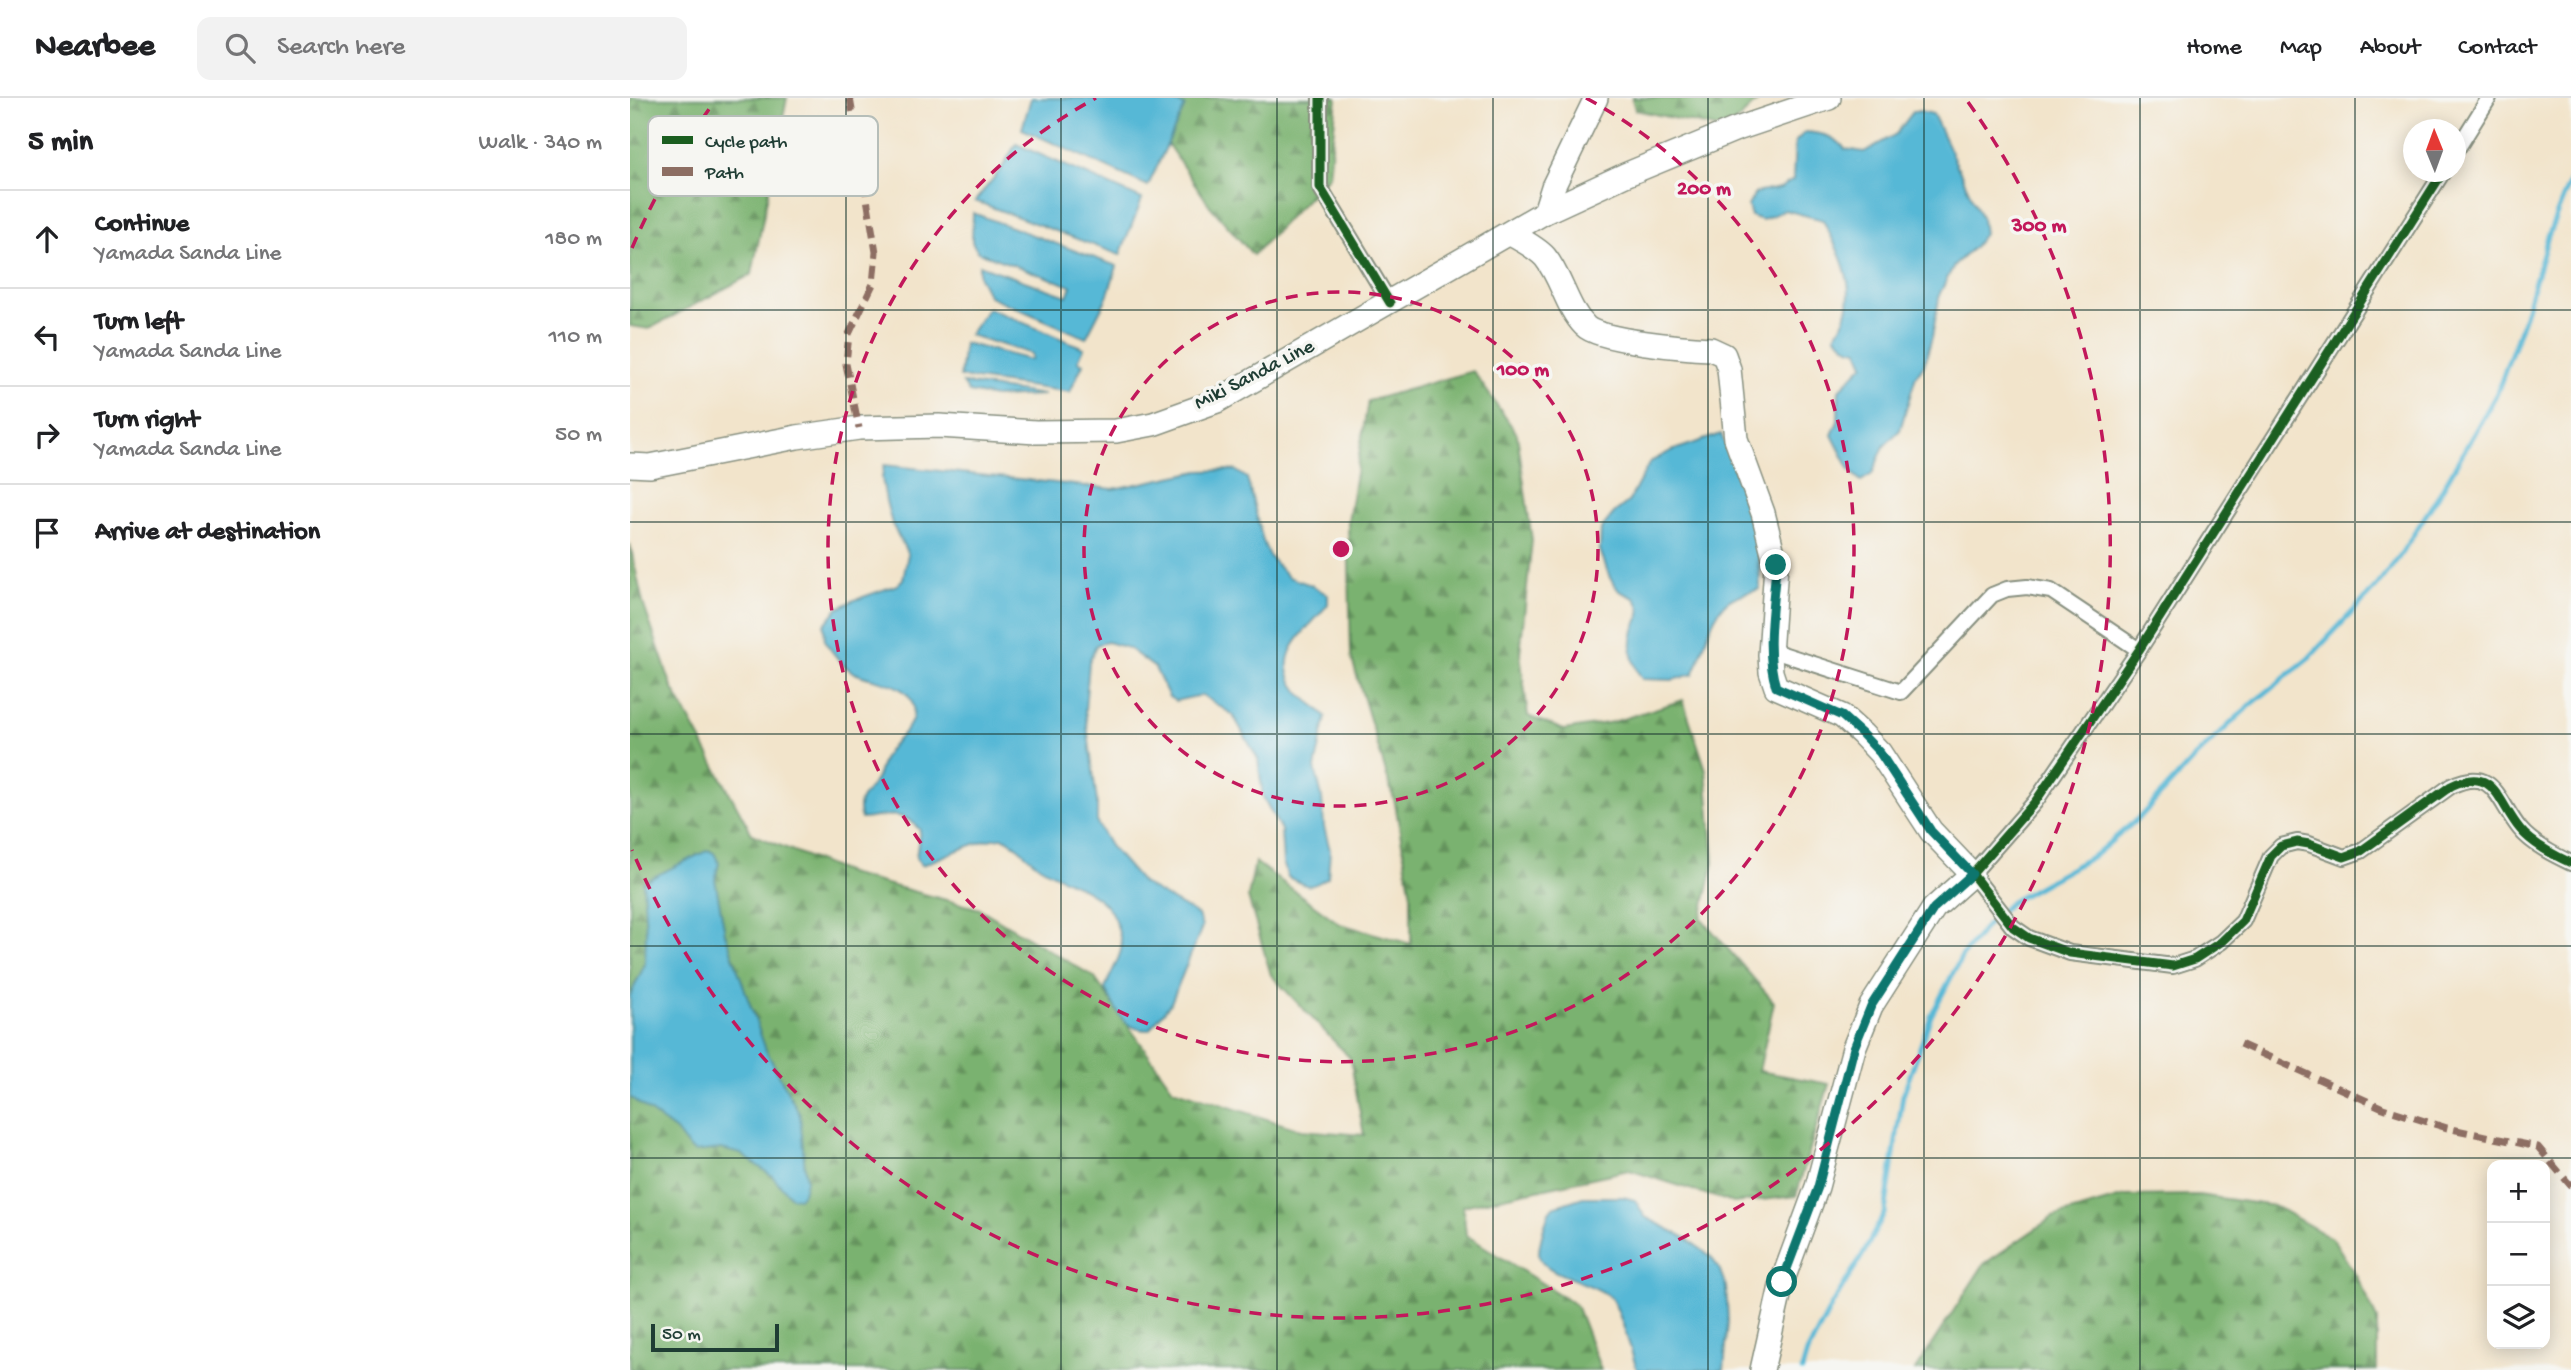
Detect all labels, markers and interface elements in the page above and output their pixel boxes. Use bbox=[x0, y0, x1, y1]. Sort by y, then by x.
search box bbox=[197, 17, 687, 80]
text: Nearbee bbox=[35, 29, 155, 67]
icon: search bbox=[221, 29, 259, 67]
text: Search here bbox=[277, 33, 405, 64]
text: Home bbox=[2186, 34, 2242, 63]
text: Map bbox=[2280, 34, 2322, 63]
text: About bbox=[2360, 34, 2420, 63]
text: Contact bbox=[2458, 34, 2536, 63]
legend bbox=[648, 116, 878, 196]
north arrow bbox=[2403, 119, 2466, 182]
text: 5 min bbox=[28, 126, 93, 161]
text: Walk · 340 m bbox=[479, 130, 602, 157]
text: Cycle path bbox=[705, 132, 787, 155]
text: Path bbox=[704, 163, 744, 186]
text: 200 m bbox=[1677, 178, 1731, 203]
text: Continue bbox=[95, 210, 189, 241]
text: 300 m bbox=[2011, 215, 2066, 240]
icon: ahead bbox=[28, 220, 66, 258]
text: 180 m bbox=[545, 226, 602, 253]
text: Yamada Sanda Line bbox=[95, 241, 282, 268]
text: Turn left bbox=[95, 308, 183, 339]
icon: left bbox=[28, 318, 66, 356]
text: 110 m bbox=[549, 324, 602, 351]
street label: Miki Sanda Line bbox=[1191, 335, 1320, 417]
text: Yamada Sanda Line bbox=[95, 339, 282, 366]
text: 100 m bbox=[1496, 359, 1549, 384]
text: Turn right bbox=[95, 406, 199, 437]
icon: right bbox=[28, 416, 66, 454]
text: 50 m bbox=[555, 422, 602, 449]
text: Yamada Sanda Line bbox=[95, 437, 282, 464]
icon: arrive bbox=[28, 514, 66, 552]
text: Arrive at destination bbox=[95, 518, 320, 549]
centre of rings bbox=[1329, 537, 1353, 561]
route end bbox=[1760, 549, 1791, 580]
map controls bbox=[2487, 1160, 2550, 1349]
button: + bbox=[2487, 1160, 2550, 1223]
button: − bbox=[2487, 1223, 2550, 1286]
route start bbox=[1766, 1266, 1797, 1297]
button: layers bbox=[2487, 1286, 2550, 1349]
scale bar bbox=[651, 1321, 779, 1353]
text: 50 m bbox=[662, 1324, 701, 1347]

